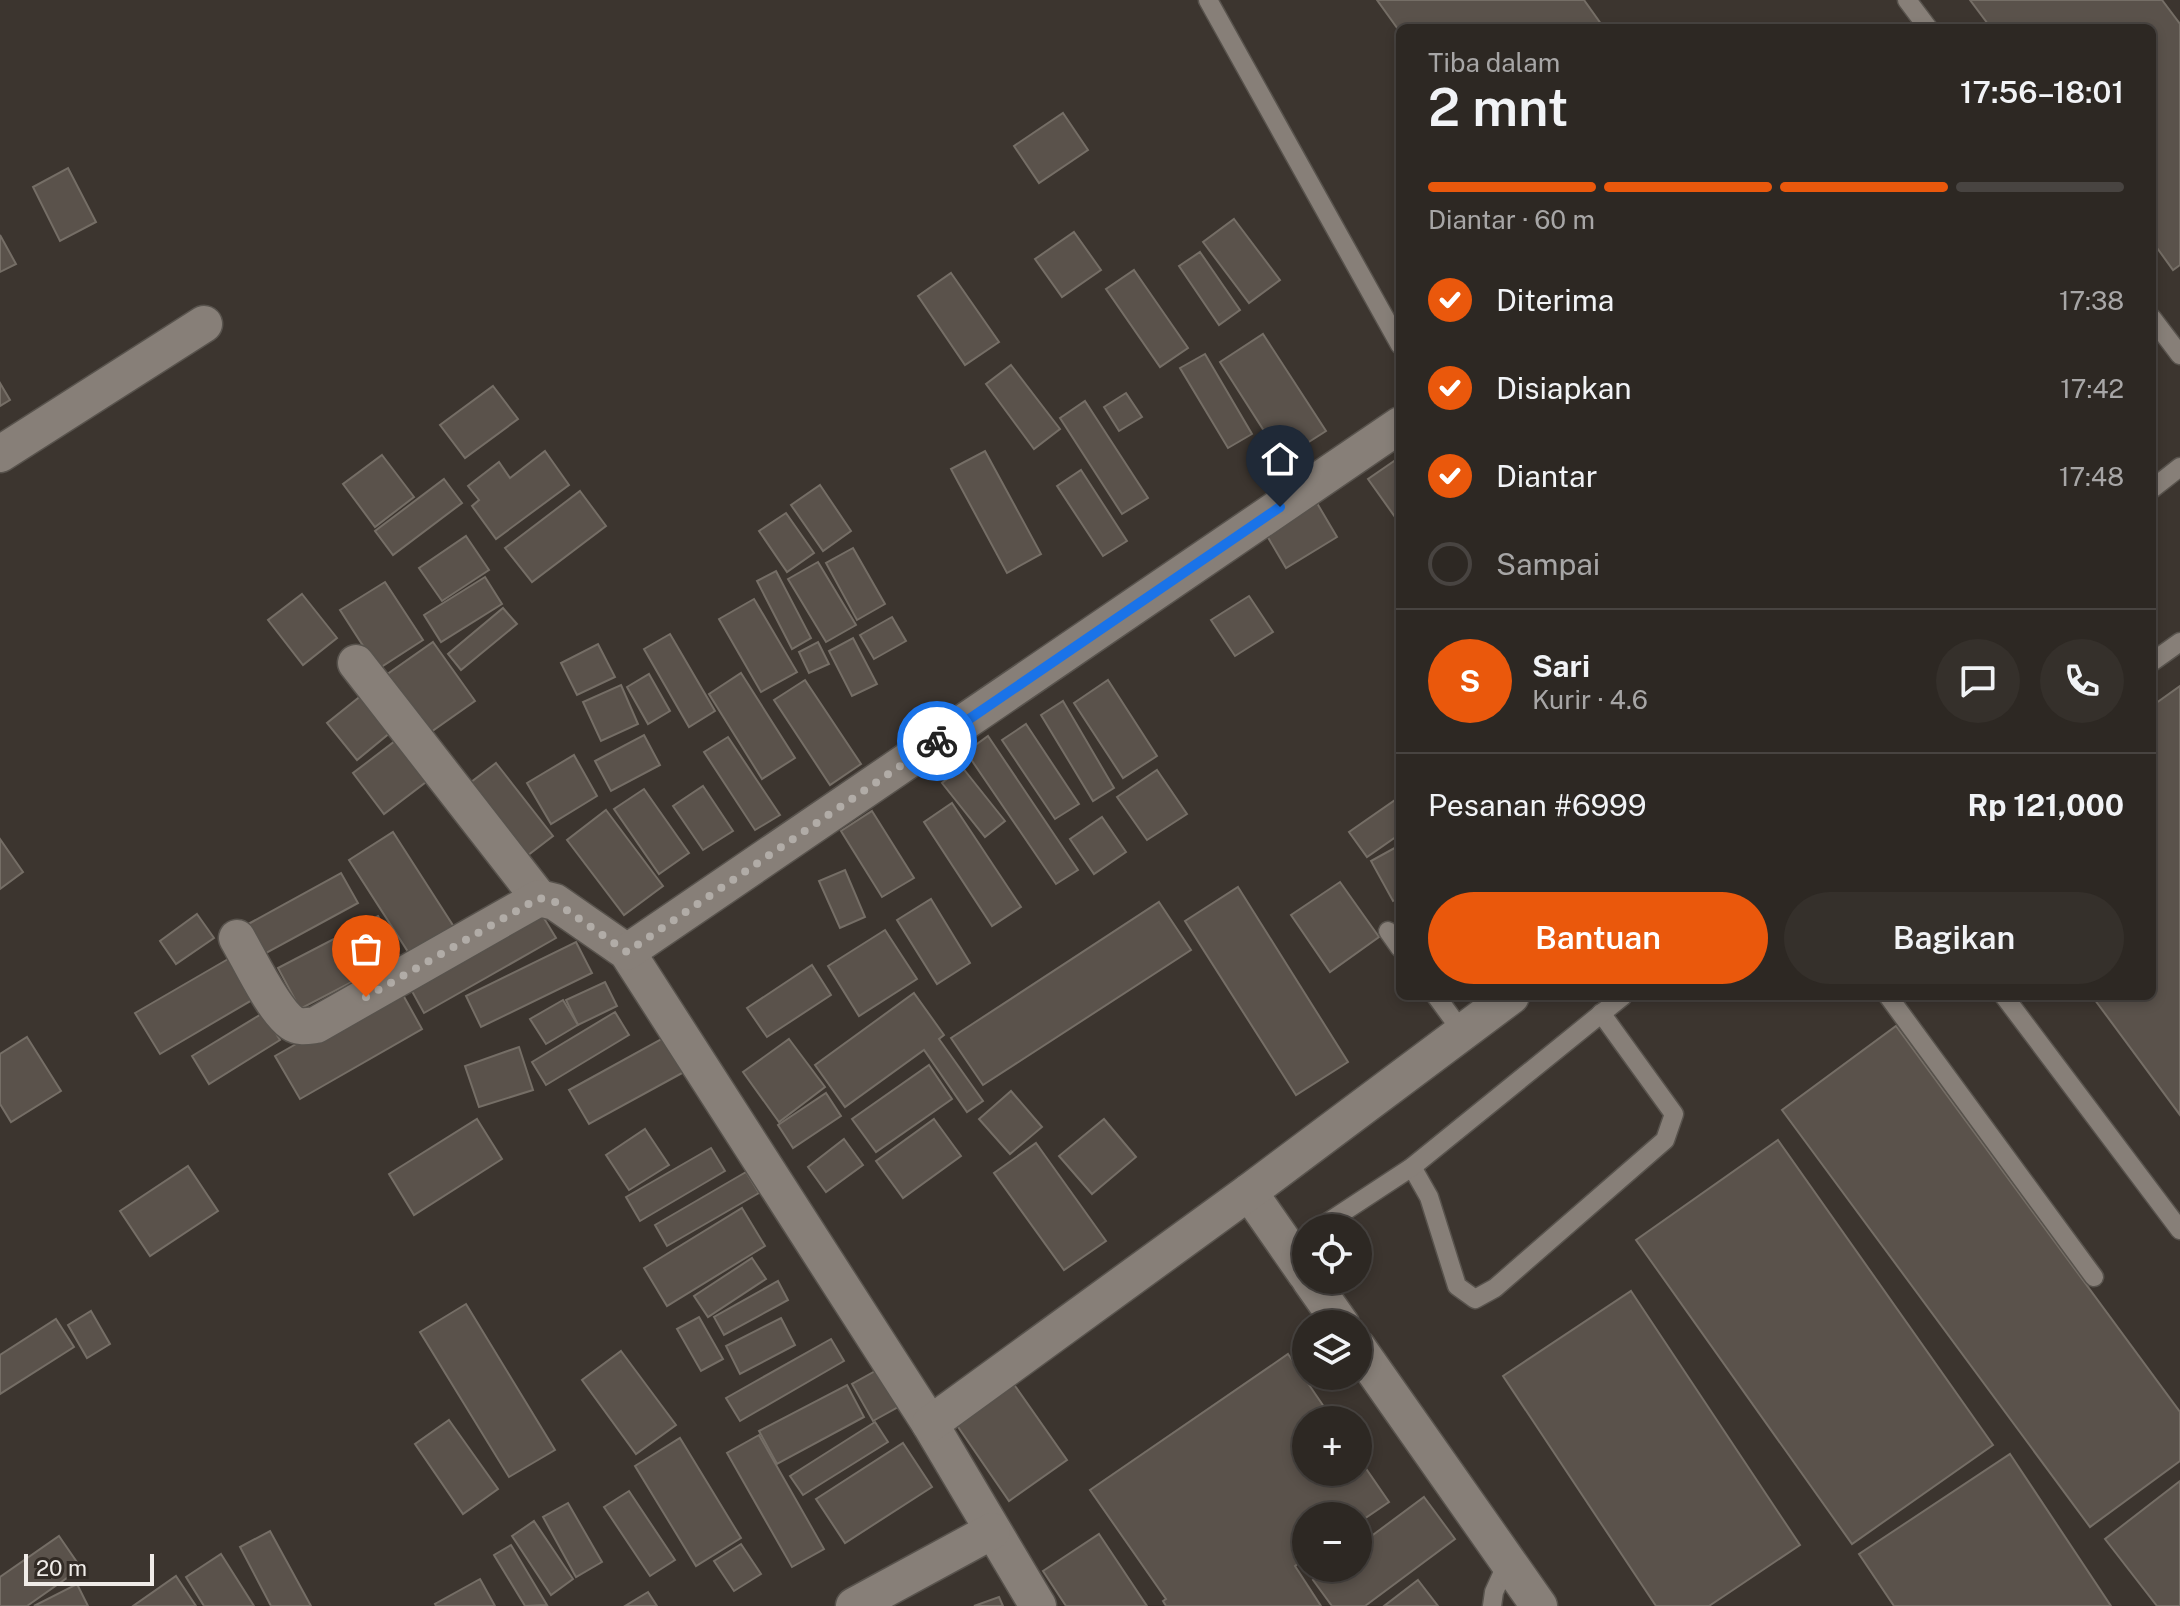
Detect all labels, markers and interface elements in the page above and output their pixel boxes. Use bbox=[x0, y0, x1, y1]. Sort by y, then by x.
text: Tiba dalam bbox=[1428, 47, 1560, 78]
text: 17:56–18:01 bbox=[1960, 74, 2124, 110]
text: 2 mnt bbox=[1428, 77, 1569, 138]
text: Diantar · 60 m bbox=[1428, 204, 1595, 235]
icon: check bbox=[1428, 278, 1472, 322]
text: Diterima bbox=[1496, 282, 1614, 318]
text: 17:38 bbox=[2059, 285, 2124, 316]
icon: check bbox=[1428, 366, 1472, 410]
text: Disiapkan bbox=[1496, 370, 1632, 406]
text: 17:42 bbox=[2060, 373, 2124, 404]
pin bbox=[1246, 425, 1314, 507]
icon: home bbox=[1258, 437, 1302, 481]
icon: check bbox=[1428, 454, 1472, 498]
text: Diantar bbox=[1496, 458, 1597, 494]
text: 17:48 bbox=[2059, 461, 2124, 492]
text: Sampai bbox=[1496, 546, 1600, 582]
button: chat bbox=[1936, 639, 2020, 723]
button: phone bbox=[2040, 639, 2124, 723]
text: Sari bbox=[1532, 648, 1590, 684]
text: S bbox=[1460, 663, 1480, 699]
text: Kurir · 4.6 bbox=[1532, 684, 1648, 715]
courier bbox=[897, 701, 977, 781]
icon: bike bbox=[915, 719, 959, 763]
text: Pesanan #6999 bbox=[1428, 787, 1646, 823]
text: Rp 121,000 bbox=[1967, 787, 2124, 823]
button: Bantuan bbox=[1428, 892, 1768, 984]
button: Bagikan bbox=[1784, 892, 2124, 984]
pin bbox=[332, 915, 400, 997]
icon: bag bbox=[344, 927, 388, 971]
map controls bbox=[1292, 1214, 1372, 1582]
button: locate bbox=[1292, 1214, 1372, 1294]
button: layers bbox=[1292, 1310, 1372, 1390]
button: + bbox=[1292, 1406, 1372, 1486]
button: − bbox=[1292, 1502, 1372, 1582]
scale bar bbox=[24, 1550, 154, 1586]
text: 20 m bbox=[36, 1555, 87, 1581]

